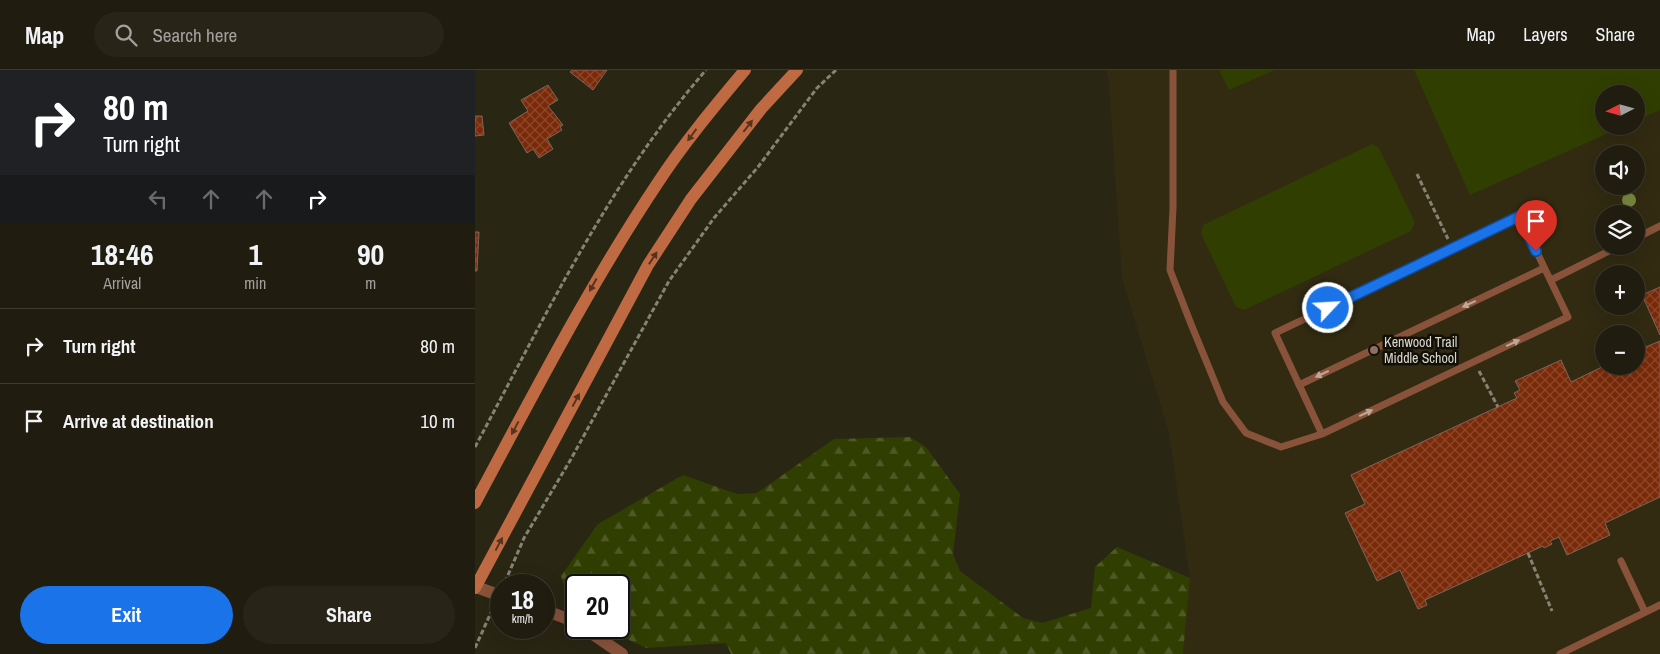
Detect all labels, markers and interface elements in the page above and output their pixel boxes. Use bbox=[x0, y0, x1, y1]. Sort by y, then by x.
search box bbox=[94, 12, 444, 57]
text: Map bbox=[25, 19, 64, 51]
icon: search bbox=[112, 21, 140, 49]
text: Search here bbox=[152, 22, 237, 48]
text: Map bbox=[1467, 22, 1495, 47]
text: Layers bbox=[1523, 22, 1568, 47]
text: Share bbox=[1596, 22, 1635, 47]
text: 80 m bbox=[103, 84, 168, 131]
north arrow bbox=[1595, 85, 1645, 135]
map controls bbox=[1595, 85, 1645, 375]
icon: right bbox=[20, 90, 85, 155]
one-way arrow bbox=[742, 120, 753, 133]
one-way arrow bbox=[687, 128, 697, 142]
text: Turn right bbox=[103, 129, 180, 159]
button: sound bbox=[1595, 145, 1645, 195]
icon: left bbox=[144, 185, 172, 213]
icon: ahead bbox=[197, 185, 225, 213]
icon: ahead bbox=[250, 185, 278, 213]
icon: right bbox=[303, 185, 331, 213]
pin bbox=[1515, 200, 1557, 251]
button: layers bbox=[1595, 205, 1645, 255]
icon: arrive bbox=[1522, 207, 1550, 235]
text: 18:46 bbox=[91, 234, 154, 274]
text: 1 bbox=[248, 234, 262, 274]
text: 90 bbox=[357, 234, 384, 274]
one-way arrow bbox=[648, 251, 658, 264]
button: + bbox=[1595, 265, 1645, 315]
text: Arrival bbox=[103, 272, 141, 294]
text: min bbox=[244, 272, 266, 294]
text: m bbox=[365, 272, 376, 294]
one-way arrow bbox=[589, 278, 597, 293]
position arrow bbox=[1301, 281, 1353, 333]
one-way arrow bbox=[1462, 300, 1476, 308]
button: − bbox=[1595, 325, 1645, 375]
icon: right bbox=[20, 332, 48, 360]
text: Turn right bbox=[63, 333, 135, 359]
text: 80 m bbox=[420, 333, 455, 359]
place label: Kenwood Trail Middle School bbox=[1384, 333, 1457, 367]
one-way arrow bbox=[1506, 339, 1520, 347]
marker: Kenwood Trail Middle School bbox=[1368, 344, 1380, 356]
one-way arrow bbox=[1315, 370, 1329, 378]
one-way arrow bbox=[572, 393, 580, 408]
icon: arrive bbox=[20, 407, 48, 435]
text: Arrive at destination bbox=[63, 408, 214, 434]
text: 10 m bbox=[420, 408, 455, 434]
one-way arrow bbox=[1359, 409, 1374, 417]
one-way arrow bbox=[511, 420, 519, 435]
one-way arrow bbox=[495, 536, 503, 551]
speed limit sign: 20 bbox=[565, 574, 630, 639]
text: 18 bbox=[511, 583, 534, 617]
button: Exit bbox=[20, 586, 233, 644]
button: Share bbox=[243, 586, 455, 644]
text: km/h bbox=[512, 611, 533, 627]

